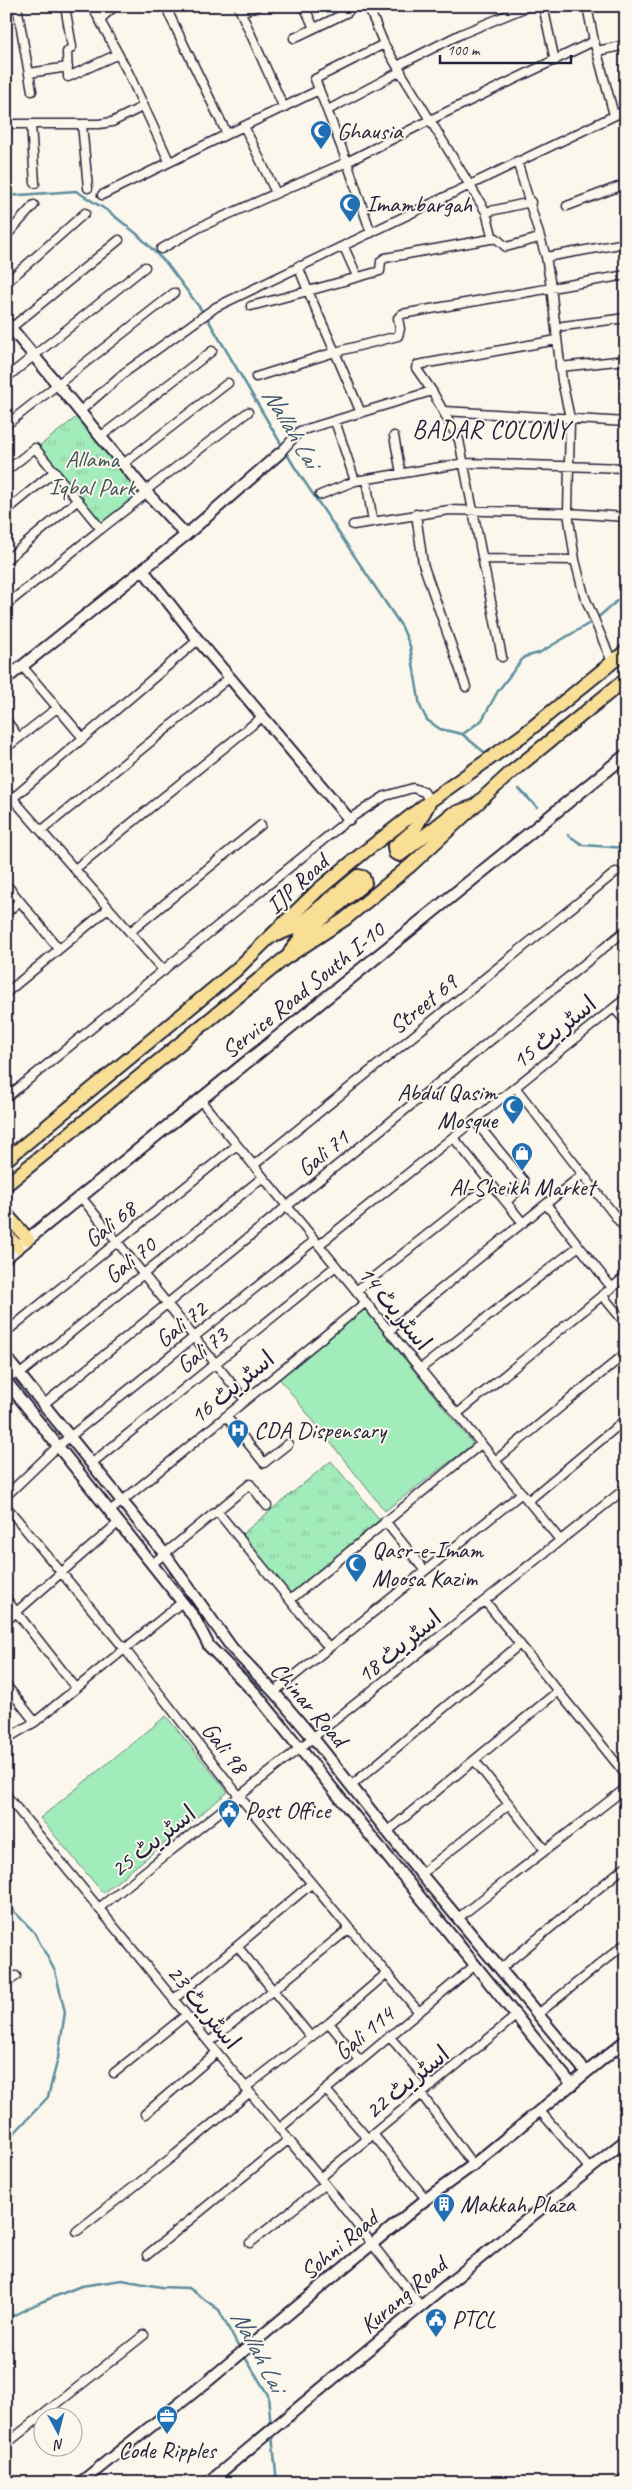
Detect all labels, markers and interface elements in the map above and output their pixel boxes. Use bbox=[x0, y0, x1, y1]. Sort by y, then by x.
scale bar bbox=[440, 32, 571, 64]
text: 100 m bbox=[447, 41, 481, 60]
place label: Ghausia bbox=[337, 116, 404, 146]
mosque icon: Ghausia bbox=[309, 119, 333, 150]
place label: Imambargah bbox=[366, 189, 473, 219]
mosque icon: Imambargah bbox=[338, 192, 362, 223]
water label: Nallah Lai bbox=[255, 382, 331, 479]
district label: BADAR COLONY bbox=[412, 414, 573, 446]
park label: Allama Iqbal Park bbox=[49, 444, 137, 502]
street label: IJP Road bbox=[260, 845, 337, 920]
street label: Service Road South I-10 bbox=[215, 914, 392, 1065]
street label: Street 69 bbox=[383, 966, 465, 1041]
street label: اسٹریٹ 15 bbox=[505, 989, 603, 1075]
place label: Abdul Qasim Mosque bbox=[397, 1077, 499, 1135]
mosque icon: Abdul Qasim Mosque bbox=[501, 1094, 525, 1125]
street label: Gali 71 bbox=[291, 1122, 356, 1183]
shop icon: Al-Sheikh Market bbox=[510, 1141, 534, 1172]
place label: Al-Sheikh Market bbox=[449, 1172, 598, 1202]
street label: Gali 68 bbox=[78, 1193, 144, 1254]
street label: Gali 70 bbox=[98, 1229, 164, 1290]
street label: اسٹریٹ 14 bbox=[352, 1259, 438, 1357]
street label: Gali 72 bbox=[149, 1293, 215, 1354]
street label: Gali 73 bbox=[170, 1319, 236, 1380]
street label: اسٹریٹ 16 bbox=[183, 1344, 281, 1430]
place label: CDA Dispensary bbox=[254, 1415, 388, 1445]
hospital icon: CDA Dispensary bbox=[226, 1418, 250, 1449]
place label: Qasr-e-Imam Moosa Kazim bbox=[372, 1535, 484, 1593]
mosque icon: Qasr-e-Imam Moosa Kazim bbox=[344, 1552, 368, 1583]
street label: اسٹریٹ 18 bbox=[350, 1603, 448, 1689]
street label: Chinar Road bbox=[264, 1655, 356, 1755]
street label: Gali 98 bbox=[195, 1716, 256, 1782]
place label: Post Office bbox=[245, 1795, 332, 1825]
street label: اسٹریٹ 25 bbox=[104, 1798, 202, 1884]
public building icon: Post Office bbox=[217, 1798, 241, 1829]
street label: اسٹریٹ 23 bbox=[161, 1958, 247, 2056]
street label: Gali 114 bbox=[328, 1998, 402, 2067]
street label: اسٹریٹ 22 bbox=[358, 2039, 456, 2125]
place label: Makkah Plaza bbox=[460, 2189, 576, 2219]
building icon: Makkah Plaza bbox=[432, 2192, 456, 2223]
street label: Sohni Road bbox=[294, 2202, 387, 2286]
street label: Kurang Road bbox=[354, 2248, 455, 2340]
water label: Nallah Lai bbox=[223, 2304, 296, 2402]
place label: PTCL bbox=[452, 2304, 496, 2334]
public building icon: PTCL bbox=[424, 2307, 448, 2338]
office icon: Code Ripples bbox=[155, 2404, 179, 2435]
north arrow bbox=[32, 2406, 82, 2456]
text: N bbox=[52, 2435, 65, 2454]
place label: Code Ripples bbox=[118, 2435, 218, 2465]

